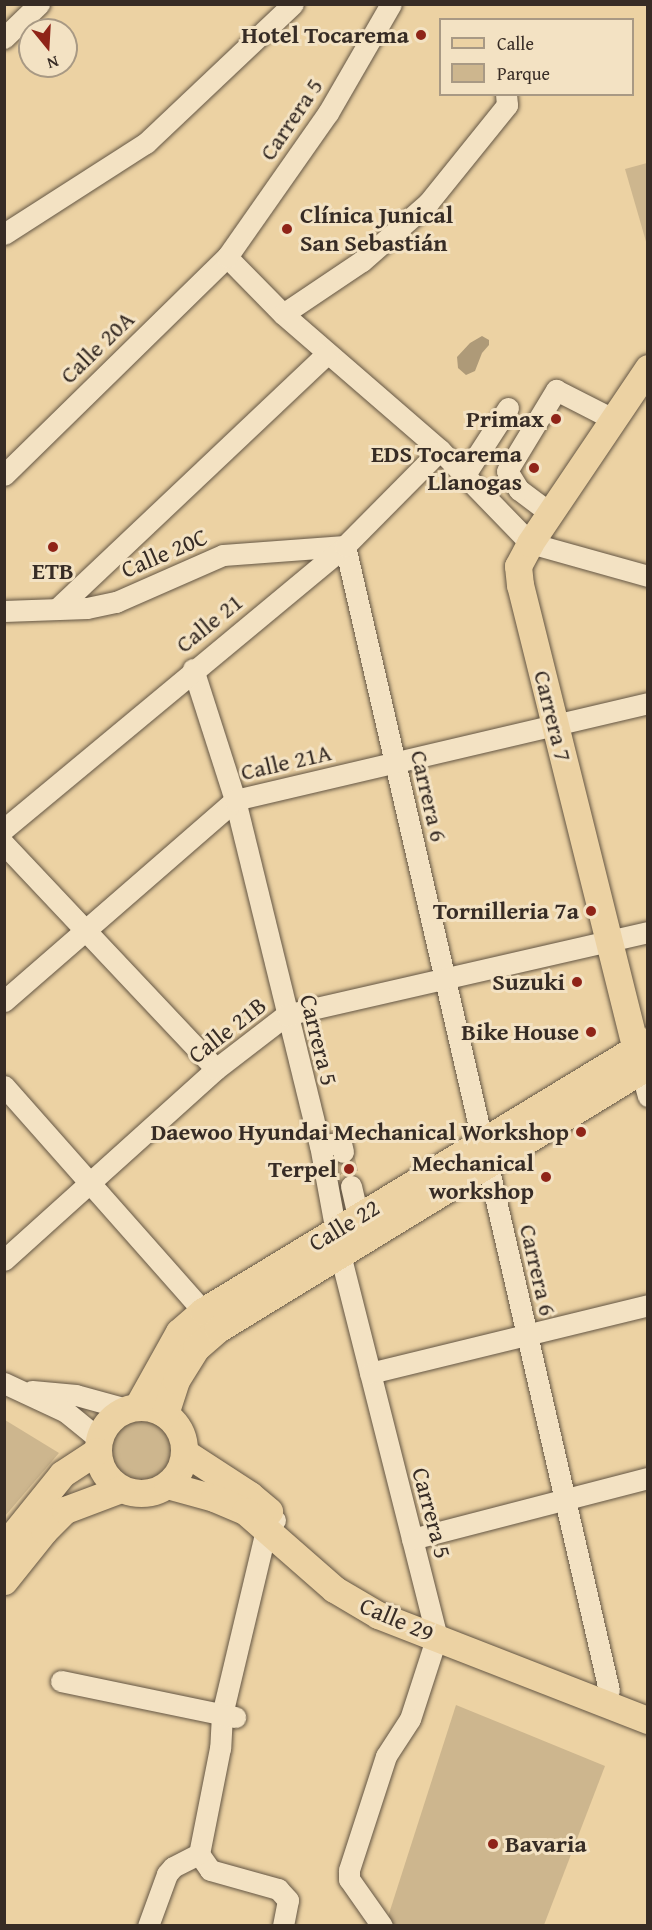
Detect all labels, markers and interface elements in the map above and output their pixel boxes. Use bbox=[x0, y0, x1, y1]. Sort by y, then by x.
north arrow bbox=[18, 18, 78, 78]
legend bbox=[439, 18, 634, 96]
place label: Hotel Tocarema bbox=[241, 21, 409, 49]
marker: Hotel Tocarema bbox=[414, 28, 428, 42]
text: Calle bbox=[497, 30, 534, 57]
text: N bbox=[44, 50, 62, 76]
text: Parque bbox=[497, 60, 550, 87]
street label: Carrera 5 bbox=[253, 72, 329, 166]
place label: Clínica Junical San Sebastián bbox=[300, 201, 453, 257]
marker: Clínica Junical San Sebastián bbox=[278, 220, 296, 238]
street label: Calle 20A bbox=[54, 305, 140, 389]
place label: Primax bbox=[466, 405, 544, 433]
marker: Primax bbox=[549, 412, 563, 426]
place label: EDS Tocarema Llanogas bbox=[371, 440, 522, 496]
marker: EDS Tocarema Llanogas bbox=[527, 461, 541, 475]
street label: Calle 20C bbox=[117, 522, 211, 584]
marker: ETB bbox=[46, 540, 60, 554]
place label: ETB bbox=[32, 557, 74, 585]
street label: Calle 21 bbox=[170, 587, 248, 659]
street label: Carrera 7 bbox=[528, 667, 578, 765]
street label: Calle 21A bbox=[238, 738, 334, 786]
street label: Carrera 6 bbox=[405, 747, 453, 845]
place label: Tornilleria 7a bbox=[433, 897, 579, 925]
marker: Tornilleria 7a bbox=[584, 904, 598, 918]
place label: Suzuki bbox=[492, 968, 565, 996]
marker: Suzuki bbox=[570, 975, 584, 989]
street label: Calle 21B bbox=[182, 991, 272, 1069]
street label: Carrera 5 bbox=[294, 991, 344, 1089]
place label: Bike House bbox=[461, 1018, 579, 1046]
marker: Bike House bbox=[584, 1025, 598, 1039]
place label: Daewoo Hyundai Mechanical Workshop bbox=[151, 1118, 569, 1146]
marker: Daewoo Hyundai Mechanical Workshop bbox=[574, 1125, 588, 1139]
place label: Mechanical workshop bbox=[412, 1149, 534, 1205]
place label: Terpel bbox=[268, 1155, 337, 1183]
marker: Terpel bbox=[342, 1162, 356, 1176]
marker: Mechanical workshop bbox=[539, 1170, 553, 1184]
street label: Calle 22 bbox=[303, 1193, 385, 1257]
street label: Carrera 6 bbox=[514, 1221, 562, 1319]
street label: Carrera 5 bbox=[406, 1464, 458, 1562]
street label: Calle 29 bbox=[356, 1591, 438, 1647]
place label: Bavaria bbox=[505, 1830, 587, 1858]
marker: Bavaria bbox=[486, 1837, 500, 1851]

